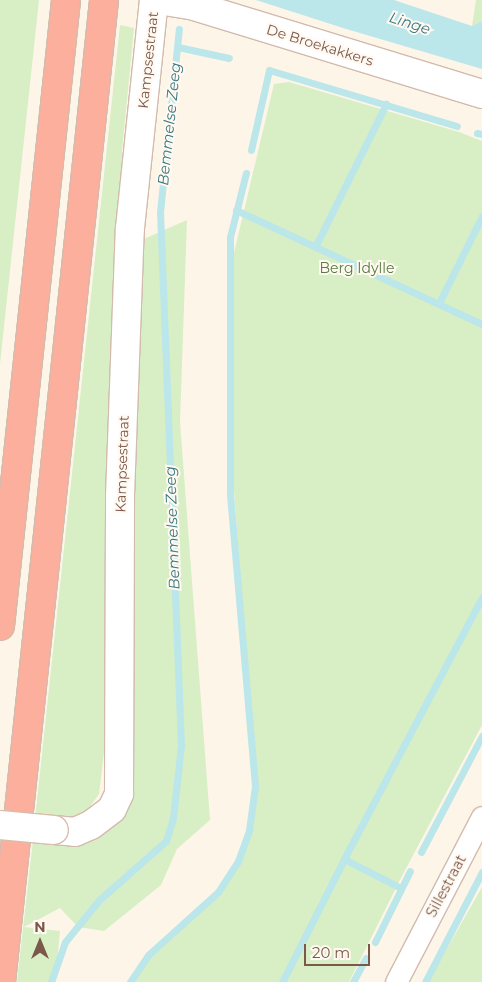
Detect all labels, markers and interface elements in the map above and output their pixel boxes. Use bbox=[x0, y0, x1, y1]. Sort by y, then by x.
water label: Linge bbox=[387, 8, 433, 38]
street label: Kampsestraat bbox=[135, 11, 161, 109]
street label: De Broekakkers bbox=[265, 21, 375, 69]
water label: Bemmelse Zeeg bbox=[154, 62, 184, 186]
park label: Berg Idylle bbox=[320, 260, 394, 276]
street label: Kampsestraat bbox=[112, 415, 132, 513]
water label: Bemmelse Zeeg bbox=[161, 466, 183, 590]
street label: Sillestraat bbox=[423, 852, 469, 920]
north arrow bbox=[15, 917, 65, 967]
text: N bbox=[34, 918, 46, 936]
scale bar bbox=[307, 934, 373, 966]
text: 20 m bbox=[312, 943, 350, 962]

